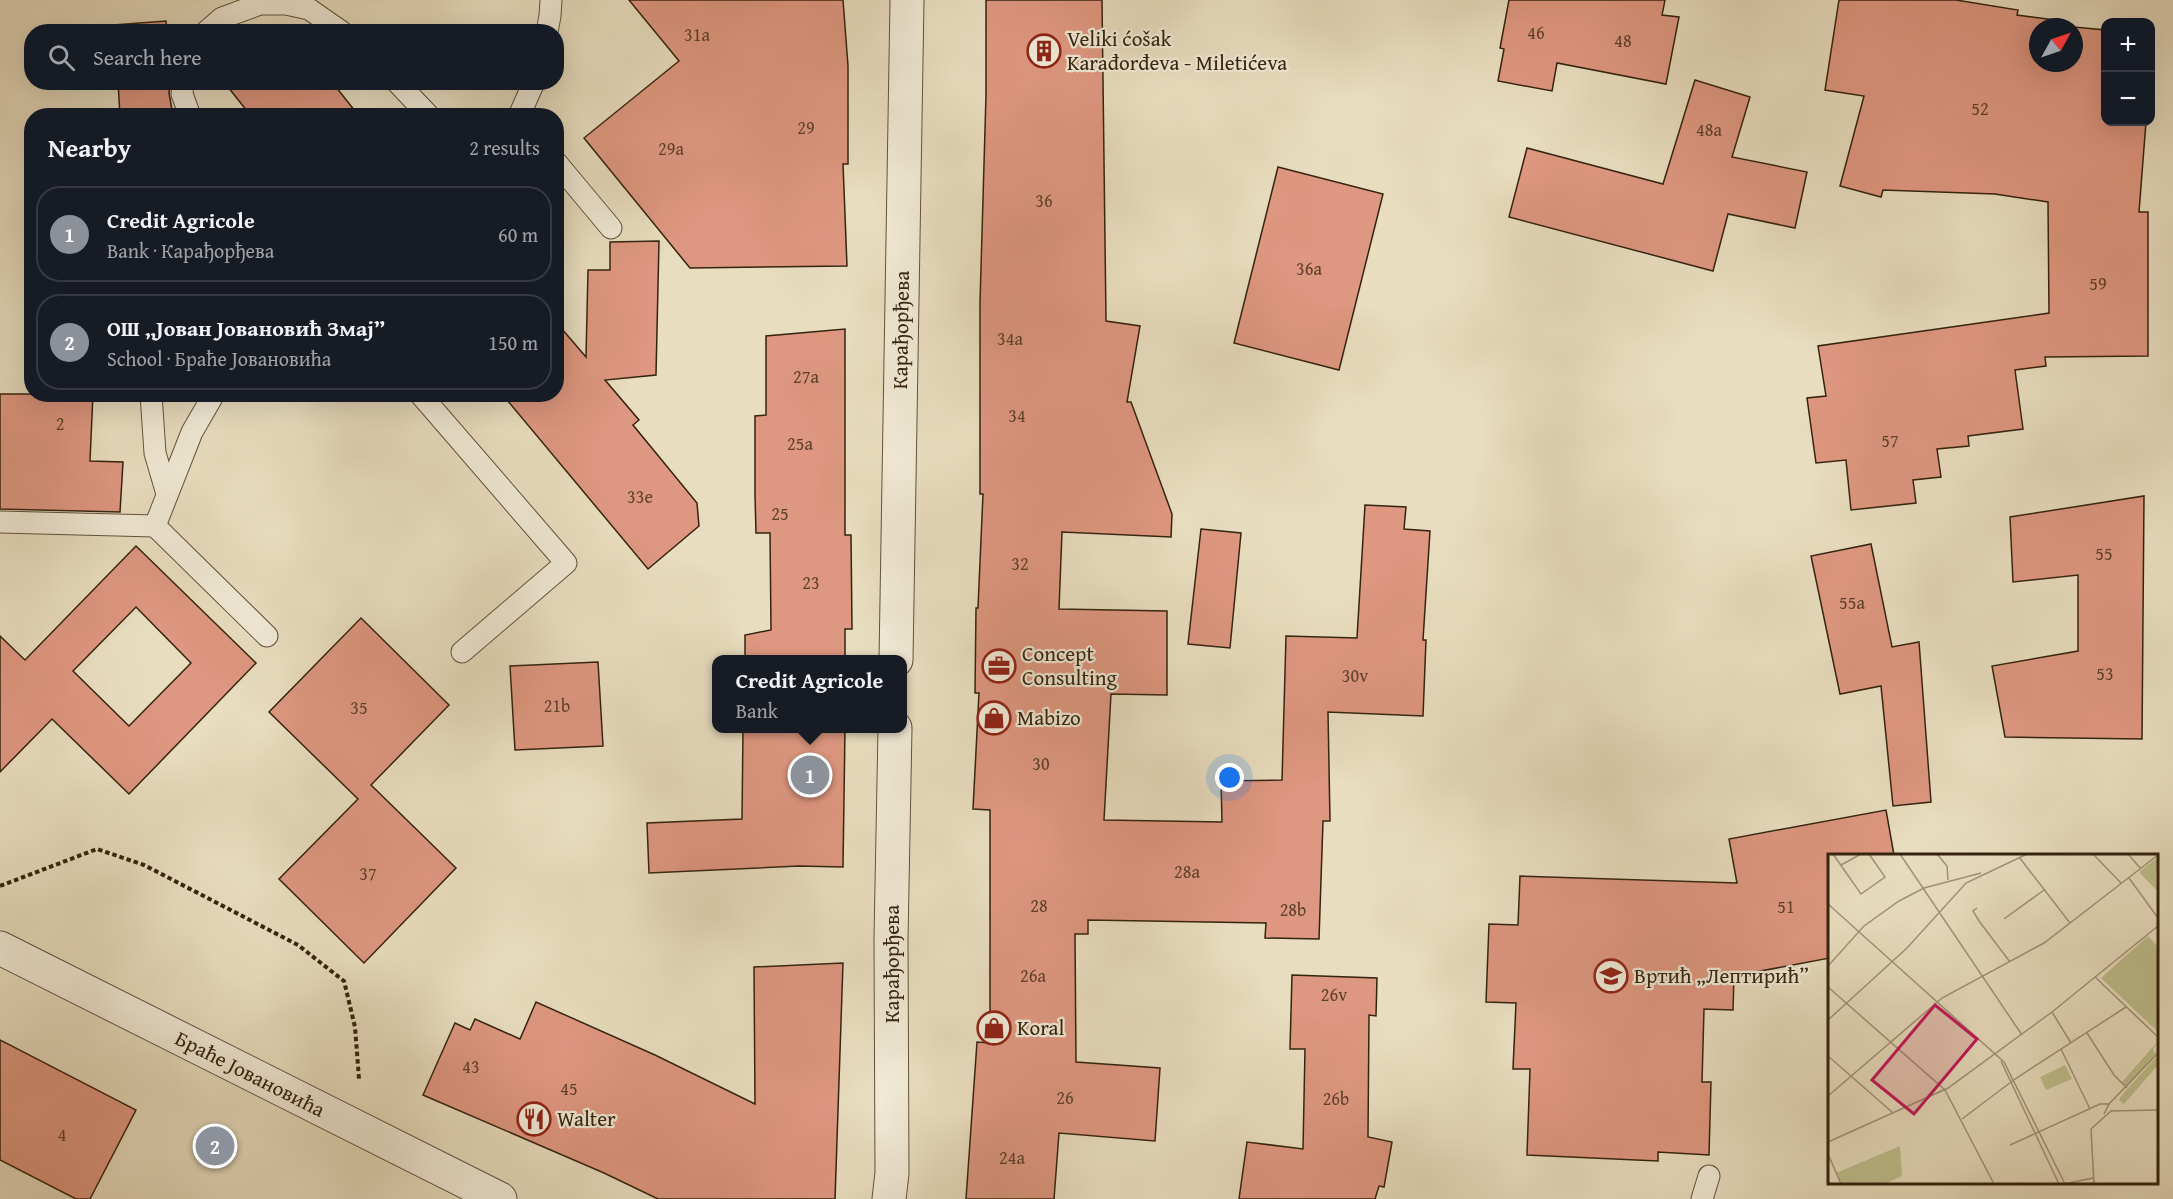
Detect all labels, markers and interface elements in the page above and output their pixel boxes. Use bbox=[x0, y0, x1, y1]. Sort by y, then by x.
north arrow bbox=[2029, 18, 2083, 72]
map controls bbox=[2101, 18, 2155, 126]
button: + bbox=[2101, 18, 2155, 72]
house number: 46 bbox=[1527, 19, 1545, 46]
house number: 31a bbox=[684, 21, 710, 48]
place label: Veliki ćošak Karađorđeva - Miletićeva bbox=[1067, 23, 1287, 78]
search box bbox=[24, 24, 564, 90]
house number: 48 bbox=[1614, 27, 1632, 54]
building icon: Veliki ćošak Karađorđeva - Miletićeva bbox=[1026, 33, 1062, 69]
icon: search bbox=[45, 41, 78, 74]
text: Search here bbox=[93, 41, 202, 73]
button: − bbox=[2101, 72, 2155, 126]
house number: 52 bbox=[1971, 95, 1989, 122]
house number: 29 bbox=[797, 114, 815, 141]
house number: 48a bbox=[1696, 116, 1722, 143]
text: Nearby bbox=[48, 128, 131, 167]
text: 2 results bbox=[469, 133, 540, 162]
house number: 29a bbox=[658, 135, 684, 162]
house number: 36 bbox=[1035, 187, 1053, 214]
text: Credit Agricole bbox=[107, 204, 255, 236]
text: 1 bbox=[64, 220, 75, 249]
text: 60 m bbox=[498, 220, 538, 249]
text: Bank · Карађорђева bbox=[107, 236, 274, 265]
house number: 36a bbox=[1296, 255, 1322, 282]
street label: Карађорђева bbox=[884, 270, 917, 390]
house number: 59 bbox=[2089, 270, 2107, 297]
text: ОШ „Јован Јовановић Змај” bbox=[107, 312, 385, 344]
house number: 34a bbox=[997, 325, 1023, 352]
text: 2 bbox=[64, 328, 75, 357]
text: 150 m bbox=[488, 328, 538, 357]
text: School · Браће Јовановића bbox=[107, 344, 331, 373]
house number: 27a bbox=[793, 363, 819, 390]
house number: 34 bbox=[1008, 402, 1026, 429]
house number: 2 bbox=[56, 410, 64, 437]
house number: 57 bbox=[1881, 427, 1899, 454]
house number: 25a bbox=[787, 430, 813, 457]
house number: 33e bbox=[627, 483, 653, 510]
house number: 25 bbox=[771, 500, 789, 527]
house number: 55 bbox=[2095, 540, 2113, 567]
house number: 32 bbox=[1011, 550, 1029, 577]
house number: 23 bbox=[802, 569, 820, 596]
house number: 55a bbox=[1839, 589, 1865, 616]
place label: Concept Consulting bbox=[1022, 638, 1118, 693]
office icon: Concept Consulting bbox=[981, 648, 1017, 684]
popup bbox=[712, 655, 907, 733]
house number: 53 bbox=[2096, 660, 2114, 687]
house number: 30v bbox=[1342, 662, 1368, 689]
text: Credit Agricole bbox=[736, 664, 883, 696]
house number: 21b bbox=[544, 692, 570, 719]
house number: 35 bbox=[350, 694, 368, 721]
text: Bank bbox=[736, 696, 778, 725]
shop icon: Mabizo bbox=[976, 700, 1012, 736]
place label: Mabizo bbox=[1017, 702, 1081, 733]
house number: 30 bbox=[1032, 750, 1050, 777]
pin: 1 bbox=[790, 752, 830, 798]
your location bbox=[1215, 763, 1244, 792]
inset map bbox=[1828, 854, 2158, 1184]
house number: 28a bbox=[1174, 858, 1200, 885]
house number: 37 bbox=[359, 860, 377, 887]
house number: 28 bbox=[1030, 892, 1048, 919]
house number: 51 bbox=[1777, 893, 1795, 920]
house number: 28b bbox=[1280, 896, 1306, 923]
street label: Карађорђева bbox=[876, 905, 907, 1023]
school or university icon: Вртић „Лептирић” bbox=[1593, 958, 1629, 994]
place label: Вртић „Лептирић” bbox=[1634, 960, 1809, 991]
house number: 26a bbox=[1020, 962, 1046, 989]
house number: 26v bbox=[1321, 981, 1347, 1008]
shop icon: Koral bbox=[976, 1010, 1012, 1046]
place label: Koral bbox=[1017, 1012, 1065, 1043]
street label: Браће Јовановића bbox=[170, 1022, 331, 1125]
house number: 43 bbox=[462, 1053, 480, 1080]
house number: 45 bbox=[560, 1075, 578, 1102]
house number: 26 bbox=[1056, 1084, 1074, 1111]
house number: 26b bbox=[1323, 1085, 1349, 1112]
restaurant icon: Walter bbox=[516, 1101, 552, 1137]
place label: Walter bbox=[557, 1103, 616, 1134]
house number: 4 bbox=[58, 1121, 66, 1148]
pin: 2 bbox=[196, 1124, 234, 1168]
house number: 24a bbox=[999, 1144, 1025, 1171]

